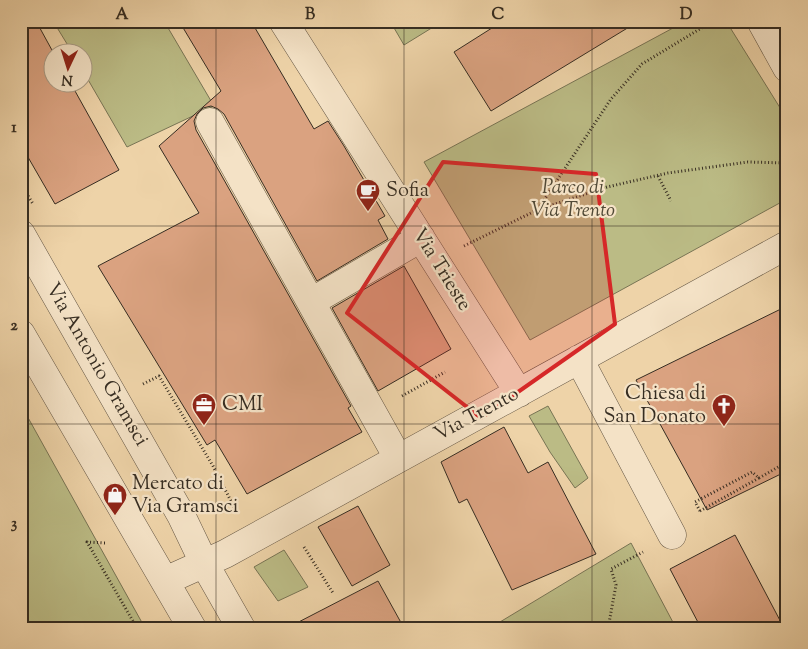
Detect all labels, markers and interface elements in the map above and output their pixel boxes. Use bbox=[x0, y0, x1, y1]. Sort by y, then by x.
text: A bbox=[116, 4, 129, 27]
text: B bbox=[305, 4, 315, 27]
text: C bbox=[492, 4, 505, 27]
text: D bbox=[680, 4, 693, 27]
north arrow bbox=[42, 42, 92, 92]
text: N bbox=[61, 69, 74, 89]
text: 1 bbox=[11, 117, 17, 140]
park label: Parco di Via Trento bbox=[531, 174, 615, 226]
place label: Sofia bbox=[386, 177, 429, 206]
cafe icon: Sofia bbox=[355, 178, 381, 212]
street label: Via Trieste bbox=[404, 223, 478, 317]
street label: Via Antonio Gramsci bbox=[37, 278, 155, 452]
text: 2 bbox=[10, 315, 18, 338]
street label: Via Trento bbox=[429, 380, 525, 450]
place label: Chiesa di San Donato bbox=[603, 380, 706, 432]
place label: CMI bbox=[222, 391, 264, 420]
office icon: CMI bbox=[191, 392, 217, 426]
church icon: Chiesa di San Donato bbox=[711, 393, 737, 427]
place label: Mercato di Via Gramsci bbox=[132, 470, 239, 522]
shop icon: Mercato di Via Gramsci bbox=[102, 482, 128, 516]
text: 3 bbox=[11, 513, 18, 536]

